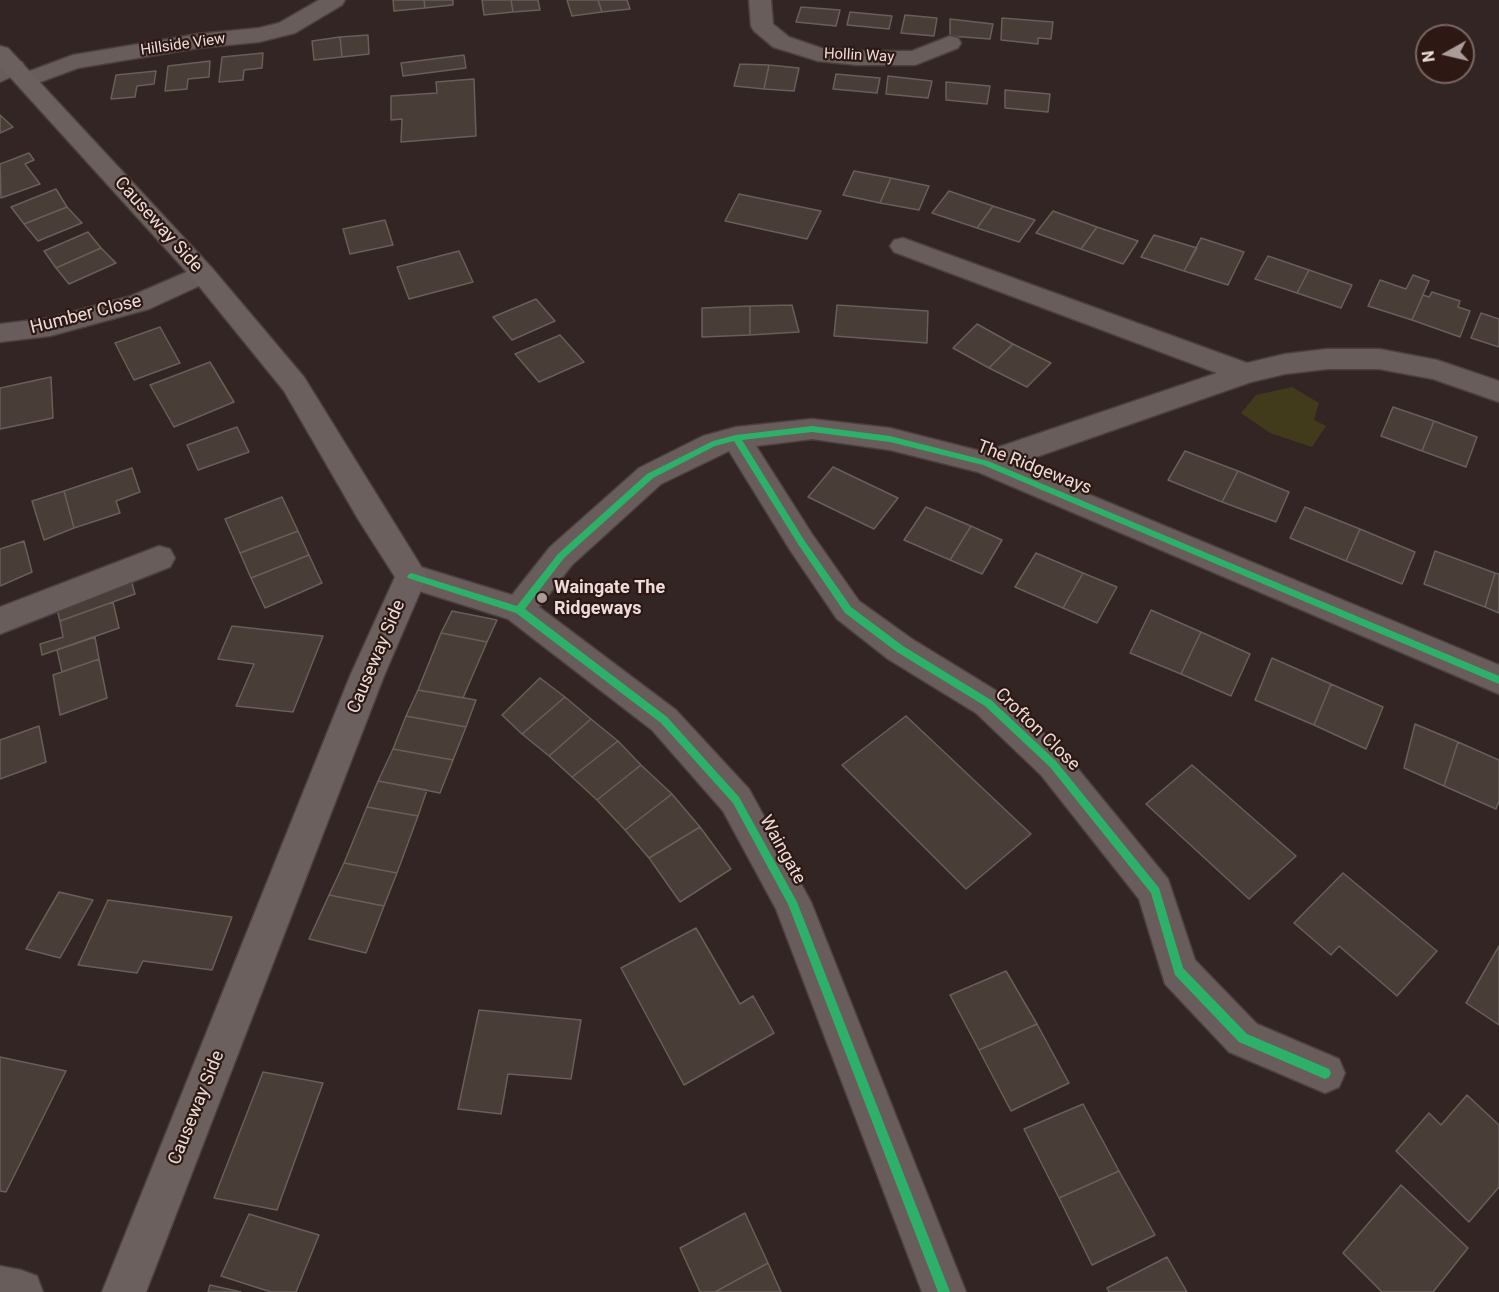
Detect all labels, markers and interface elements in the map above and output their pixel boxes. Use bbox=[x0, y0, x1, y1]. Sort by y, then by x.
north arrow bbox=[1415, 24, 1475, 84]
street label: Hillside View bbox=[139, 30, 227, 60]
street label: Hollin Way bbox=[823, 45, 895, 67]
text: N bbox=[1418, 49, 1439, 63]
street label: Causeway Side bbox=[109, 173, 207, 277]
street label: Humber Close bbox=[28, 291, 144, 339]
street label: The Ridgeways bbox=[974, 436, 1094, 500]
place label: Waingate The Ridgeways bbox=[554, 577, 665, 620]
marker: Waingate The Ridgeways bbox=[535, 591, 549, 605]
street label: Causeway Side bbox=[343, 597, 411, 717]
street label: Crofton Close bbox=[990, 684, 1084, 776]
street label: Waingate bbox=[754, 812, 810, 888]
street label: Causeway Side bbox=[164, 1048, 230, 1168]

